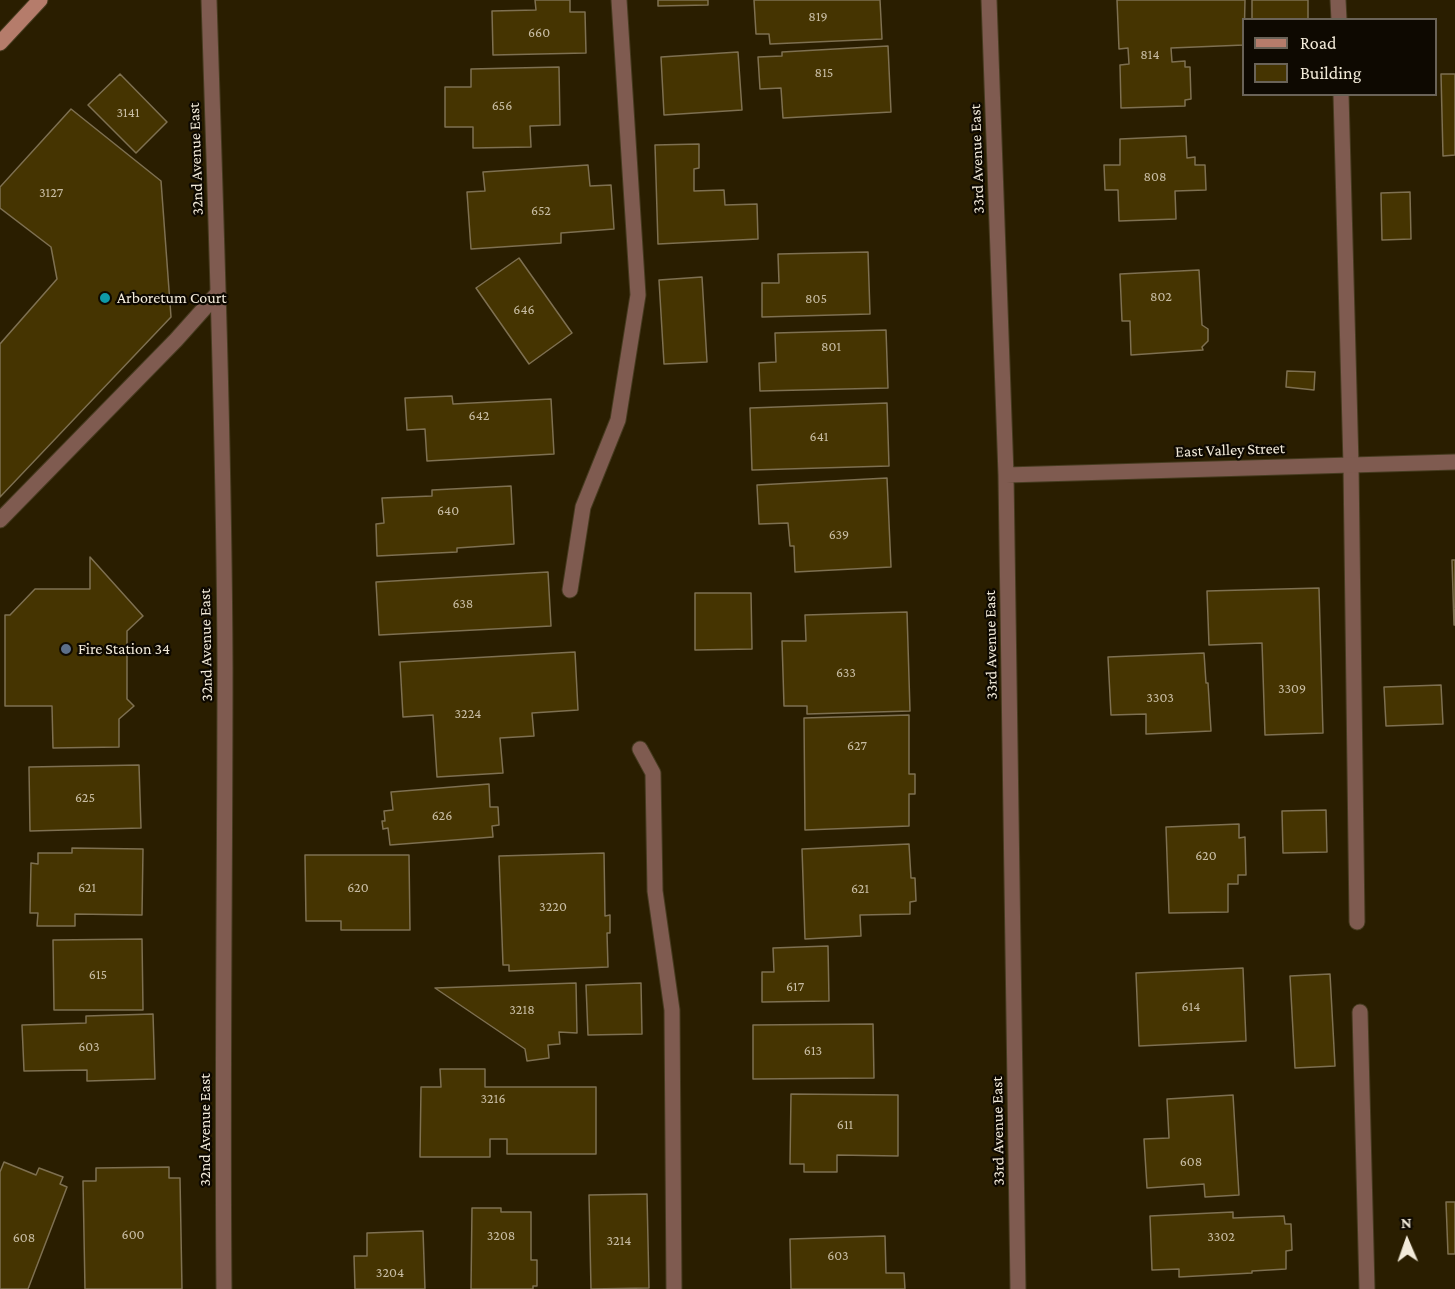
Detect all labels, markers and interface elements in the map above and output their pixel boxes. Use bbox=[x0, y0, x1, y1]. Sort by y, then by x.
house number: 819 bbox=[808, 9, 828, 25]
legend bbox=[1242, 18, 1437, 96]
house number: 660 bbox=[528, 25, 550, 41]
text: Road bbox=[1300, 33, 1337, 53]
house number: 814 bbox=[1140, 47, 1160, 63]
text: Building bbox=[1300, 63, 1361, 83]
house number: 815 bbox=[815, 65, 833, 81]
house number: 656 bbox=[492, 98, 512, 114]
street label: 32nd Avenue East bbox=[184, 102, 208, 216]
street label: 33rd Avenue East bbox=[965, 104, 989, 214]
house number: 3141 bbox=[116, 105, 140, 121]
house number: 808 bbox=[1144, 169, 1166, 185]
house number: 3127 bbox=[39, 185, 63, 201]
house number: 652 bbox=[531, 203, 551, 219]
place label: Arboretum Court bbox=[117, 288, 227, 308]
house number: 802 bbox=[1150, 289, 1172, 305]
marker: Arboretum Court bbox=[98, 291, 112, 305]
house number: 805 bbox=[805, 291, 827, 307]
house number: 646 bbox=[513, 302, 535, 318]
house number: 801 bbox=[821, 339, 841, 355]
house number: 642 bbox=[469, 408, 489, 424]
house number: 641 bbox=[810, 429, 828, 445]
street label: East Valley Street bbox=[1175, 438, 1285, 462]
house number: 640 bbox=[437, 503, 459, 519]
house number: 639 bbox=[829, 527, 849, 543]
street label: 32nd Avenue East bbox=[195, 588, 217, 702]
street label: 33rd Avenue East bbox=[980, 590, 1002, 700]
house number: 638 bbox=[453, 596, 473, 612]
place label: Fire Station 34 bbox=[78, 639, 170, 659]
marker: Fire Station 34 bbox=[59, 642, 73, 656]
house number: 633 bbox=[836, 665, 856, 681]
house number: 3309 bbox=[1278, 681, 1306, 697]
house number: 3303 bbox=[1146, 690, 1174, 706]
house number: 3224 bbox=[454, 706, 482, 722]
house number: 627 bbox=[847, 738, 867, 754]
house number: 625 bbox=[75, 790, 95, 806]
house number: 626 bbox=[432, 808, 452, 824]
house number: 620 bbox=[1195, 848, 1217, 864]
house number: 621 bbox=[78, 880, 96, 896]
house number: 620 bbox=[347, 880, 369, 896]
house number: 621 bbox=[851, 881, 869, 897]
house number: 3220 bbox=[539, 899, 567, 915]
house number: 615 bbox=[89, 967, 107, 983]
house number: 617 bbox=[786, 979, 804, 995]
house number: 614 bbox=[1182, 999, 1200, 1015]
house number: 3218 bbox=[509, 1002, 535, 1018]
house number: 603 bbox=[78, 1039, 100, 1055]
house number: 613 bbox=[804, 1043, 822, 1059]
street label: 32nd Avenue East bbox=[195, 1074, 215, 1186]
street label: 33rd Avenue East bbox=[987, 1076, 1009, 1186]
house number: 3216 bbox=[480, 1091, 506, 1107]
house number: 611 bbox=[837, 1117, 853, 1133]
house number: 608 bbox=[1180, 1154, 1202, 1170]
north arrow bbox=[1377, 1211, 1437, 1271]
text: N bbox=[1401, 1214, 1412, 1231]
house number: 600 bbox=[122, 1227, 144, 1243]
house number: 3208 bbox=[487, 1228, 515, 1244]
house number: 3302 bbox=[1207, 1229, 1235, 1245]
house number: 608 bbox=[13, 1230, 35, 1246]
house number: 3214 bbox=[606, 1233, 632, 1249]
house number: 603 bbox=[827, 1248, 849, 1264]
house number: 3204 bbox=[376, 1265, 404, 1281]

